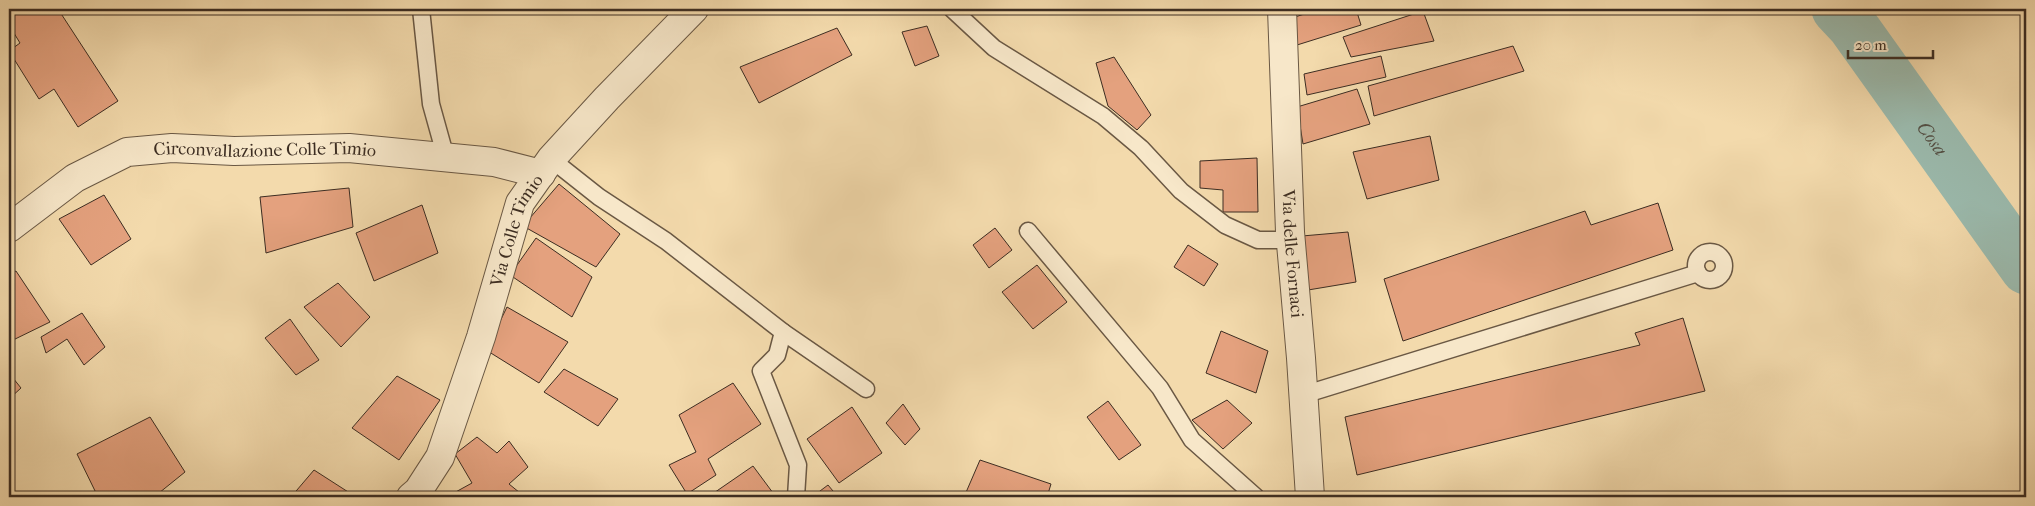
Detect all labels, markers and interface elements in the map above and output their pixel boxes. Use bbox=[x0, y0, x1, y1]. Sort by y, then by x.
scale bar bbox=[1848, 28, 1932, 60]
text: 20 m bbox=[1855, 36, 1887, 54]
water label: Cosa bbox=[1912, 117, 1952, 160]
street label: Circonvallazione Colle Timio bbox=[153, 138, 377, 162]
street label: Via Colle Timio bbox=[486, 171, 548, 290]
street label: Via delle Fornaci bbox=[1277, 188, 1308, 320]

